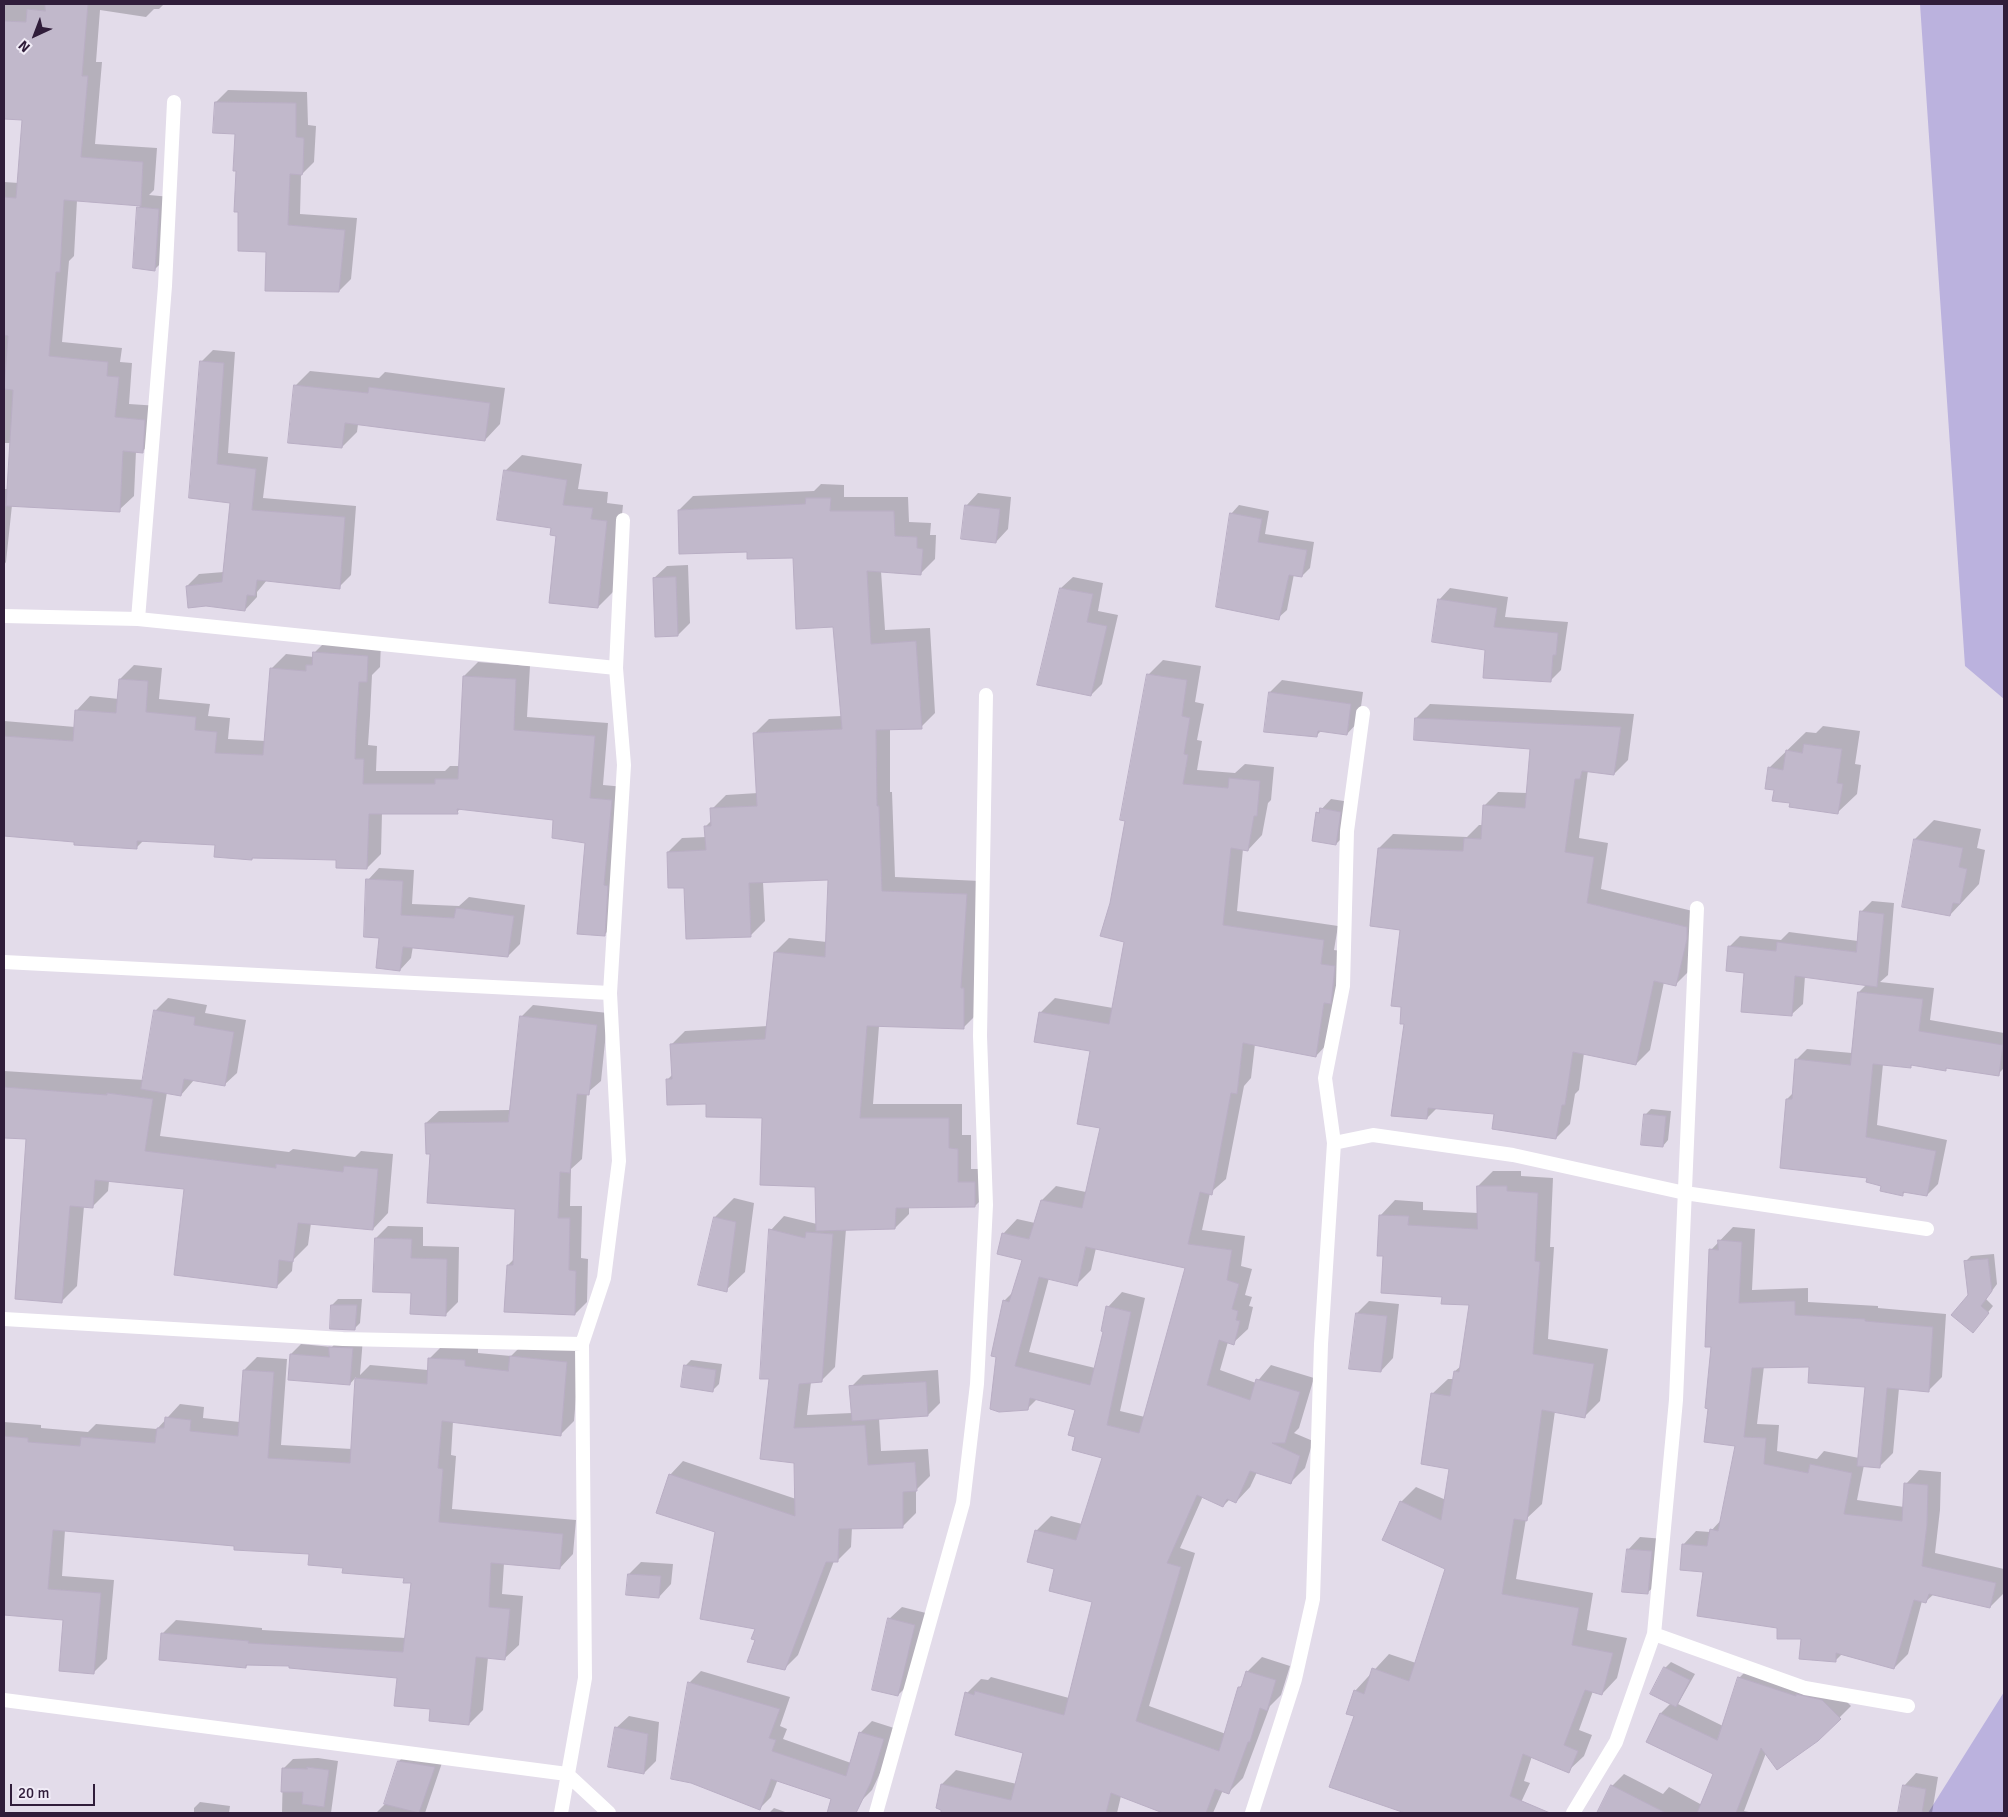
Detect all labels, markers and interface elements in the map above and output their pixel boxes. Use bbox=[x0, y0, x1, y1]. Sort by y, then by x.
north arrow bbox=[10, 10, 60, 60]
text: N bbox=[15, 37, 34, 56]
scale bar bbox=[12, 1774, 98, 1806]
text: 20 m bbox=[18, 1784, 49, 1802]

